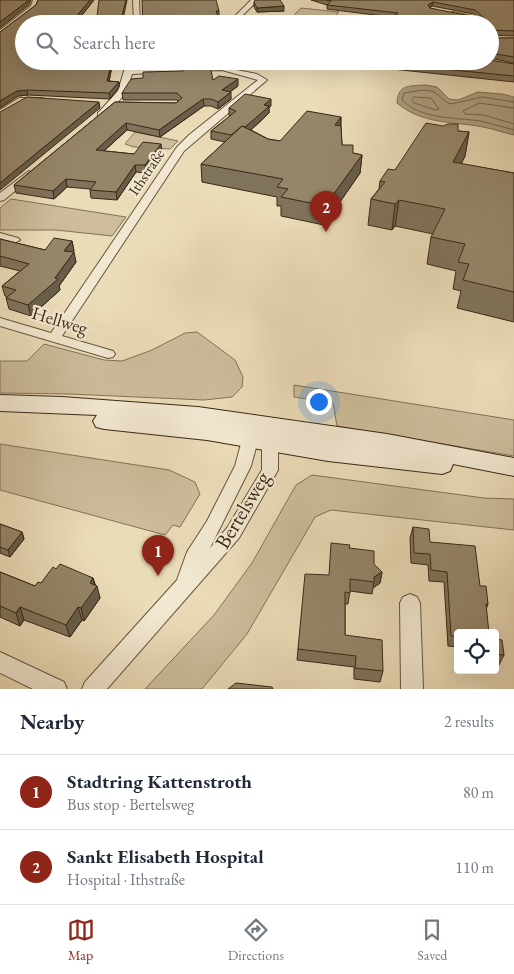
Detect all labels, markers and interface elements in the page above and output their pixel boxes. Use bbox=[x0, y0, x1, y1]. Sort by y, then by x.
search box bbox=[15, 15, 499, 70]
icon: search bbox=[33, 29, 61, 57]
text: Search here bbox=[73, 30, 155, 55]
street label: Ithstraße bbox=[124, 145, 168, 199]
pin: 2 bbox=[310, 191, 342, 232]
street label: Hellweg bbox=[29, 301, 91, 339]
your location bbox=[306, 389, 332, 415]
street label: Bertelsweg bbox=[208, 466, 276, 554]
pin: 1 bbox=[142, 535, 174, 576]
map controls bbox=[454, 629, 499, 674]
button: locate bbox=[454, 629, 499, 674]
text: Nearby bbox=[20, 708, 84, 735]
text: 2 results bbox=[444, 711, 494, 732]
text: Stadtring Kattenstroth bbox=[67, 769, 252, 794]
text: 1 bbox=[32, 782, 40, 803]
text: 80 m bbox=[463, 782, 494, 803]
text: Bus stop · Bertelsweg bbox=[67, 794, 194, 815]
text: Sankt Elisabeth Hospital bbox=[67, 844, 264, 869]
text: 2 bbox=[32, 857, 40, 878]
text: 110 m bbox=[455, 857, 494, 878]
text: Hospital · Ithstraße bbox=[67, 869, 185, 890]
tab: Map bbox=[67, 916, 95, 964]
tab: Directions bbox=[228, 916, 284, 964]
tab: Saved bbox=[417, 916, 447, 964]

